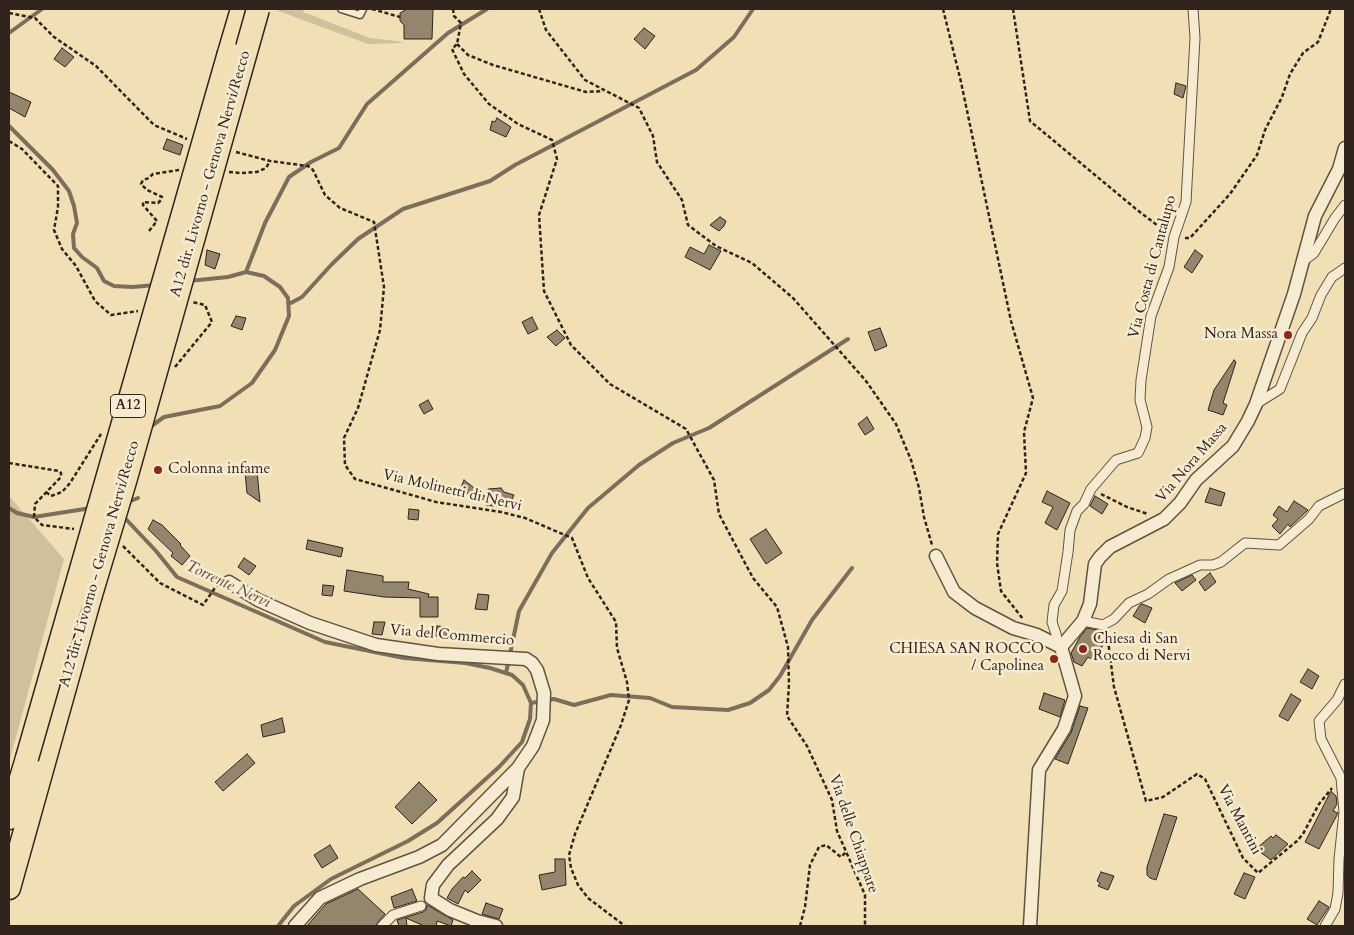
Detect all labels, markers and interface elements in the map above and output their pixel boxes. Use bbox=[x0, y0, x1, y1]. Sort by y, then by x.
street label: A12 dir. Livorno - Genova Nervi/Recco bbox=[167, 49, 255, 299]
street label: Via Costa di Cantalupo bbox=[1125, 193, 1181, 341]
place label: Nora Massa bbox=[1204, 326, 1278, 344]
marker: Nora Massa bbox=[1282, 329, 1294, 341]
road number: A12 bbox=[110, 394, 146, 418]
street label: Via Nora Massa bbox=[1152, 419, 1232, 507]
street label: A12 dir. Livorno - Genova Nervi/Recco bbox=[56, 439, 144, 689]
place label: Colonna infame bbox=[168, 461, 270, 479]
marker: Colonna infame bbox=[152, 464, 164, 476]
street label: Via Molinetti di Nervi bbox=[381, 466, 523, 516]
water label: Torrente Nervi bbox=[183, 557, 273, 613]
street label: Via del Commercio bbox=[389, 622, 515, 650]
place label: Chiesa di San Rocco di Nervi bbox=[1093, 631, 1190, 666]
place label: CHIESA SAN ROCCO / Capolinea bbox=[889, 641, 1044, 676]
marker: Chiesa di San Rocco di Nervi bbox=[1077, 643, 1089, 655]
marker: CHIESA SAN ROCCO / Capolinea bbox=[1048, 653, 1060, 665]
street label: Via delle Chiappare bbox=[824, 772, 882, 896]
street label: Via Mantini bbox=[1213, 782, 1265, 858]

